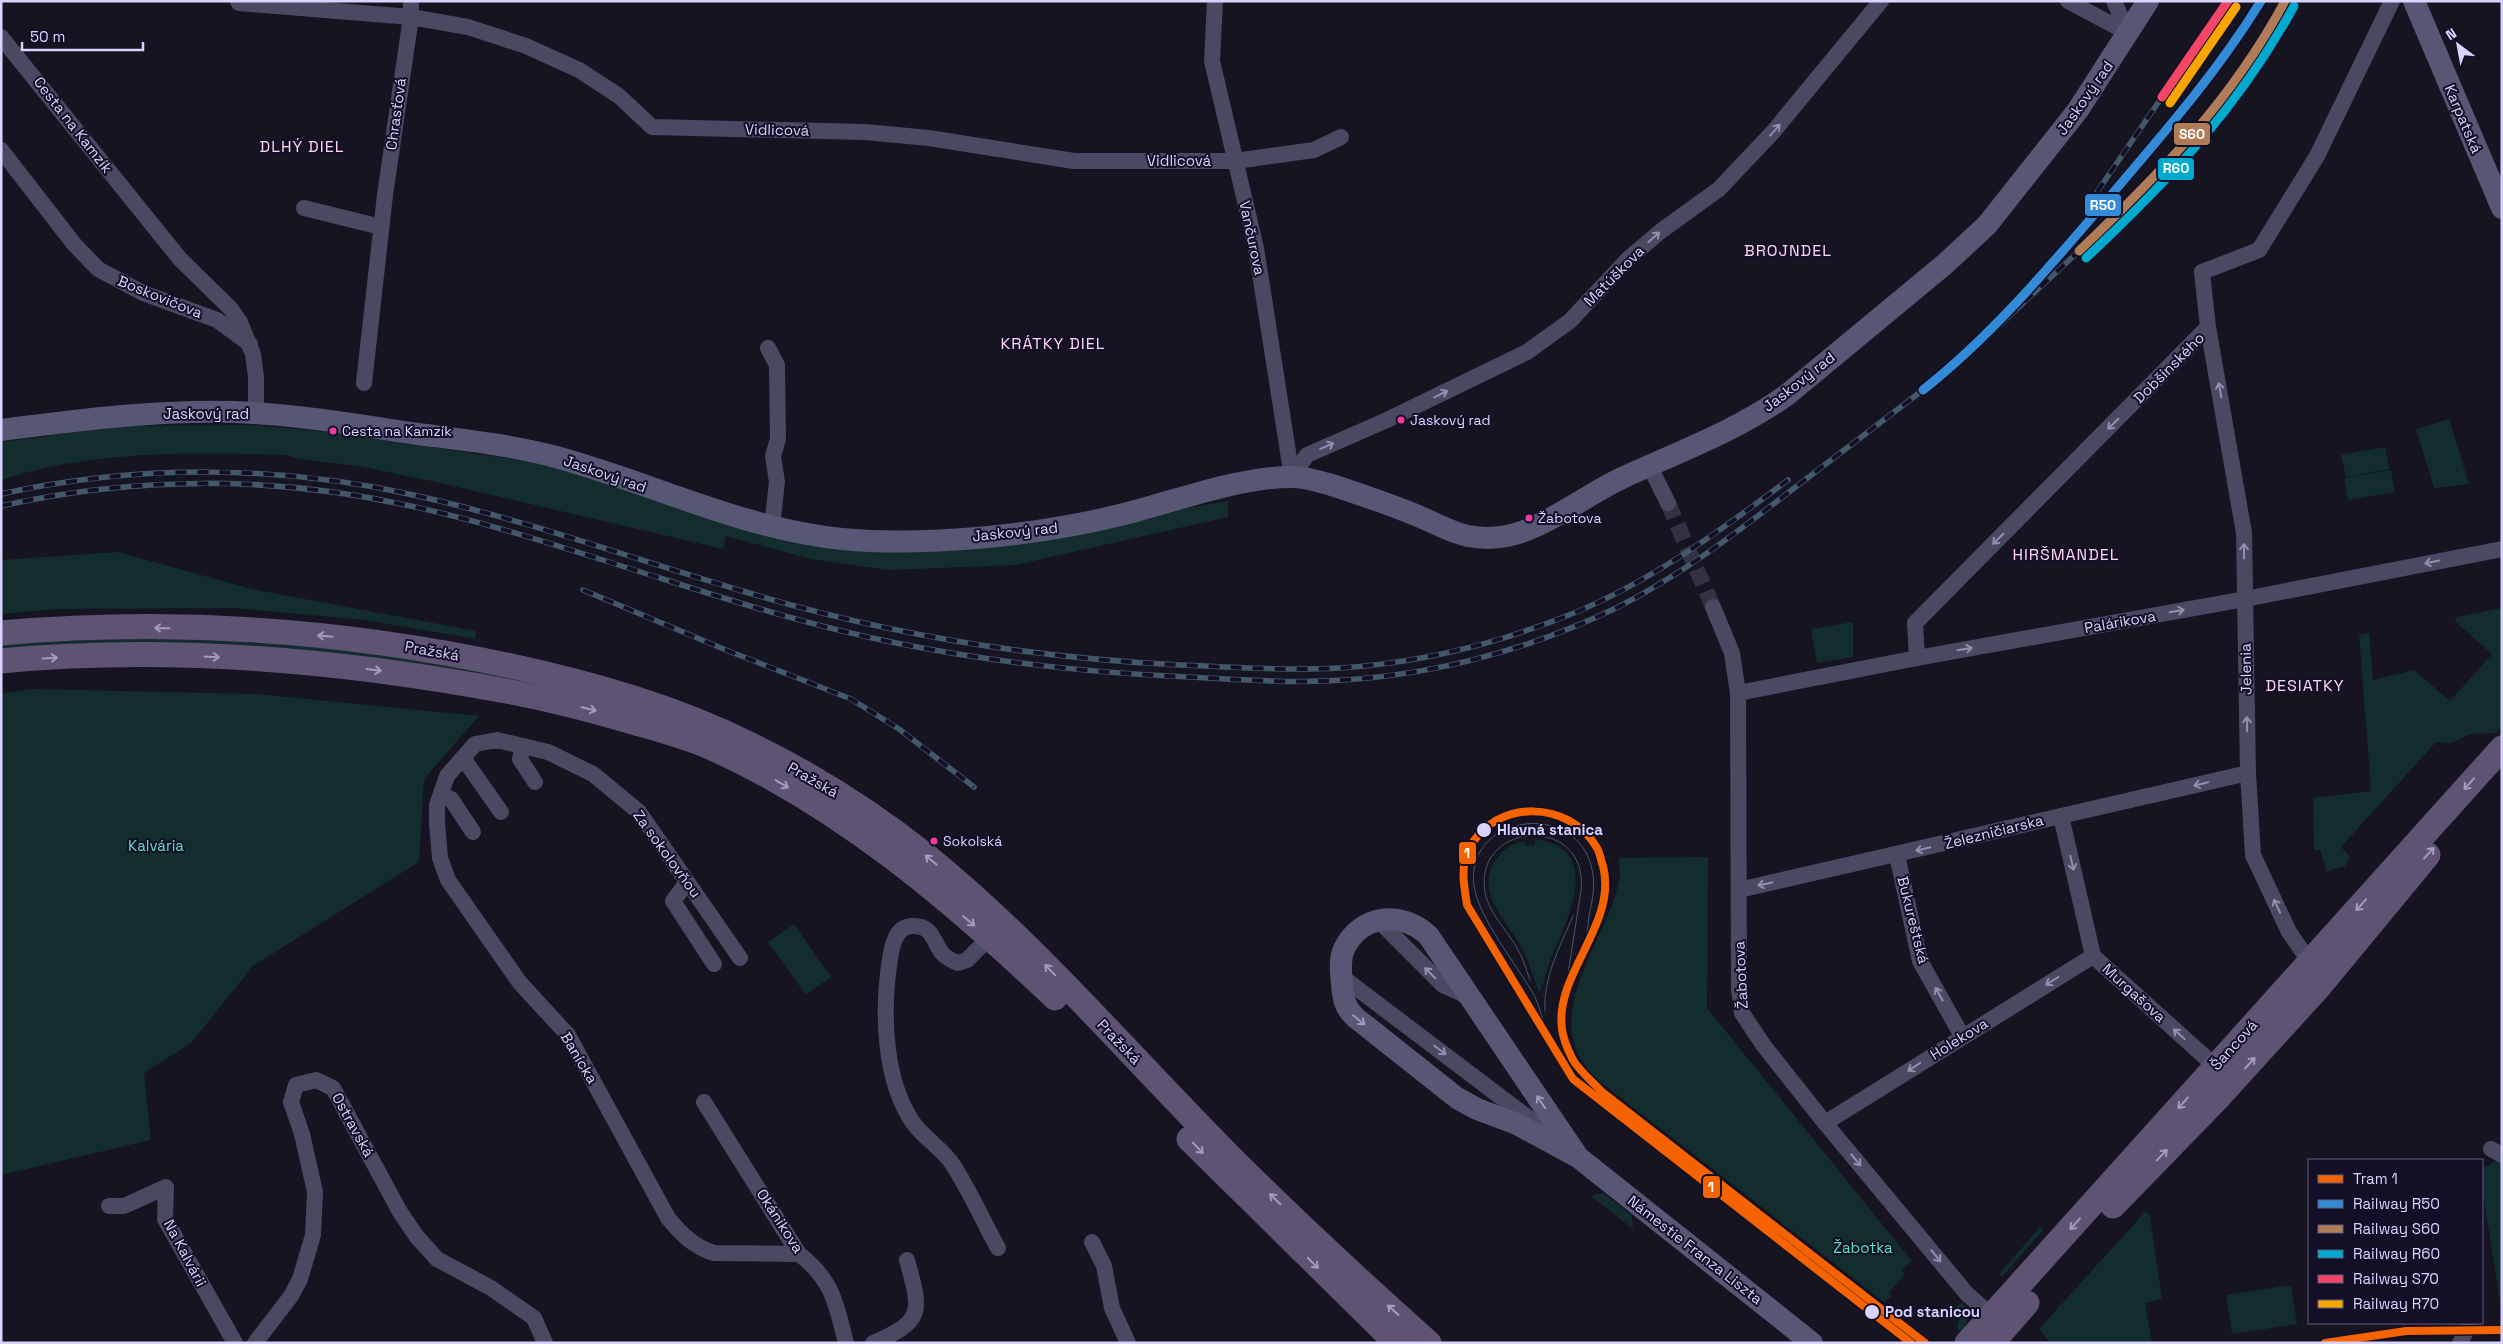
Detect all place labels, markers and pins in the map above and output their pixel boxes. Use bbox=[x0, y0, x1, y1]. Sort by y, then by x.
place label: Jaskový rad bbox=[1410, 411, 1491, 429]
marker: Jaskový rad bbox=[1396, 415, 1406, 425]
place label: Cesta na Kamzík bbox=[342, 422, 452, 440]
marker: Cesta na Kamzík bbox=[328, 426, 338, 436]
place label: Žabotova bbox=[1538, 509, 1601, 527]
marker: Žabotova bbox=[1524, 513, 1534, 523]
place label: Hlavná stanica bbox=[1497, 820, 1603, 839]
marker: Hlavná stanica bbox=[1475, 821, 1493, 839]
place label: Sokolská bbox=[943, 832, 1002, 850]
marker: Sokolská bbox=[929, 836, 939, 846]
place label: Pod stanicou bbox=[1885, 1302, 1980, 1321]
marker: Pod stanicou bbox=[1863, 1303, 1881, 1321]

